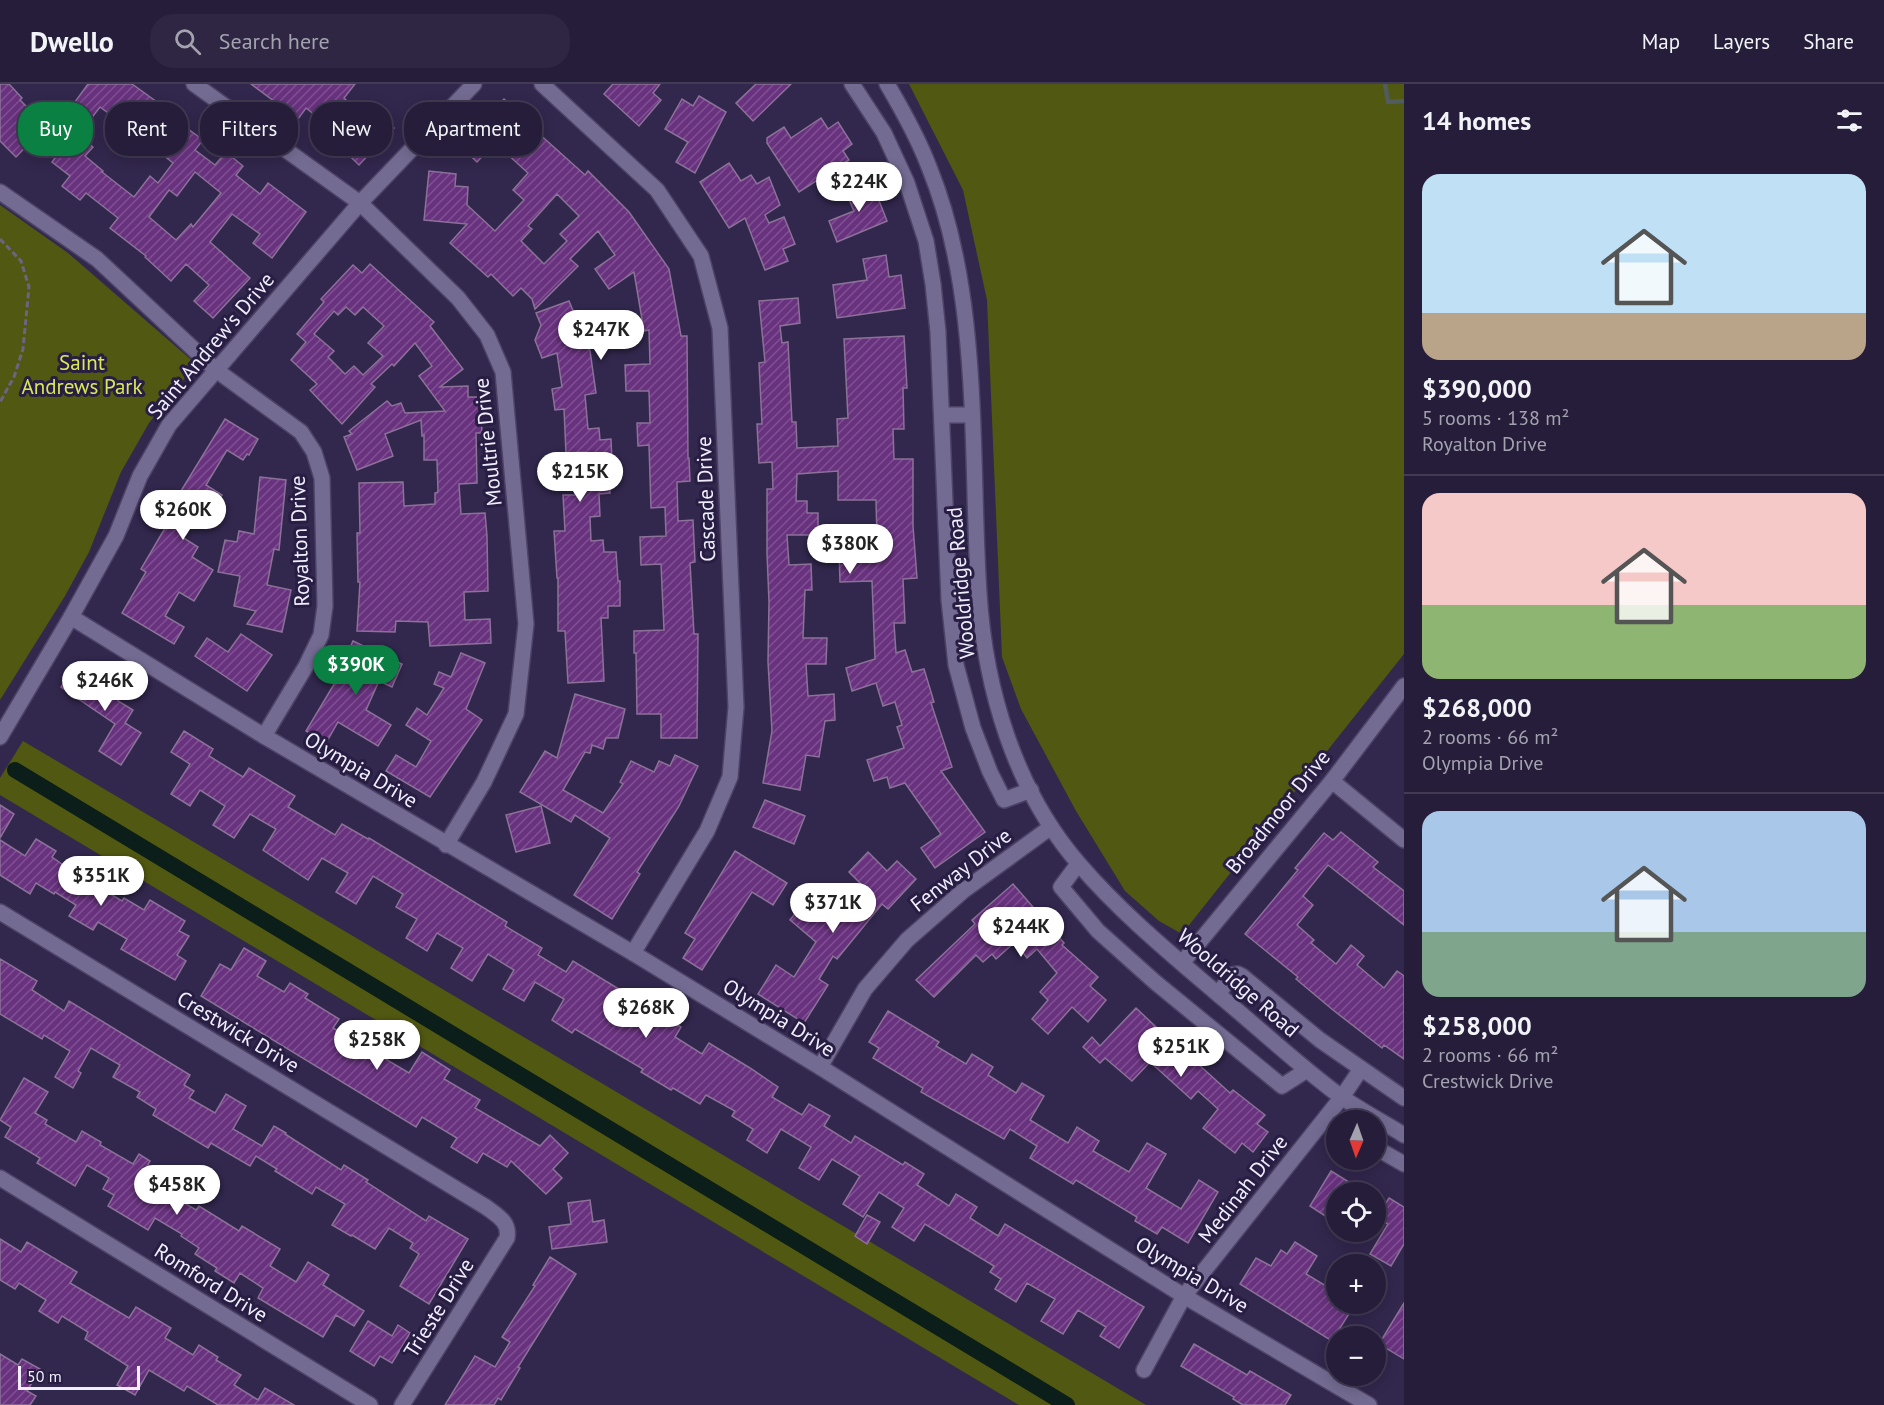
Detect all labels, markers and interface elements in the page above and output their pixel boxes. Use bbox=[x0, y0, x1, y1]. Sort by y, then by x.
search box bbox=[150, 14, 570, 68]
text: Dwello bbox=[30, 23, 114, 60]
icon: search bbox=[171, 25, 204, 58]
text: Search here bbox=[219, 27, 330, 55]
text: Map bbox=[1642, 28, 1680, 55]
text: Layers bbox=[1713, 28, 1770, 55]
text: Share bbox=[1803, 28, 1854, 55]
chip: Buy bbox=[18, 102, 93, 156]
chip: Rent bbox=[105, 102, 188, 156]
chip: Filters bbox=[200, 102, 298, 156]
chip: New bbox=[310, 102, 392, 156]
chip: Apartment bbox=[404, 102, 542, 156]
text: 14 homes bbox=[1422, 104, 1531, 137]
icon: filters bbox=[1833, 104, 1866, 137]
pin: $224K bbox=[817, 162, 901, 213]
text: $224K bbox=[830, 168, 888, 194]
icon: home bbox=[1590, 213, 1698, 321]
street label: Saint Andrew's Drive bbox=[141, 267, 280, 425]
pin: $247K bbox=[559, 310, 643, 361]
text: $247K bbox=[572, 316, 630, 342]
park label: Saint Andrews Park bbox=[21, 349, 143, 400]
text: $390,000 bbox=[1422, 372, 1532, 405]
street label: Moultrie Drive bbox=[467, 377, 508, 507]
text: 5 rooms · 138 m² bbox=[1422, 405, 1569, 431]
text: Royalton Drive bbox=[1422, 431, 1547, 457]
street label: Cascade Drive bbox=[690, 436, 721, 562]
pin: $215K bbox=[538, 452, 622, 503]
text: $215K bbox=[551, 458, 609, 484]
street label: Royalton Drive bbox=[284, 475, 315, 607]
pin: $260K bbox=[141, 490, 225, 541]
text: $260K bbox=[154, 496, 212, 522]
street label: Wooldridge Road bbox=[940, 506, 981, 660]
pin: $380K bbox=[808, 524, 892, 575]
text: $380K bbox=[821, 530, 879, 556]
icon: home bbox=[1590, 532, 1698, 640]
pin: $390K bbox=[314, 645, 398, 696]
text: $390K bbox=[327, 651, 385, 677]
pin: $246K bbox=[63, 661, 147, 712]
text: $246K bbox=[76, 667, 134, 693]
text: $268,000 bbox=[1422, 691, 1532, 724]
text: 2 rooms · 66 m² bbox=[1422, 724, 1558, 750]
street label: Olympia Drive bbox=[300, 725, 423, 814]
street label: Broadmoor Drive bbox=[1219, 744, 1336, 879]
text: Olympia Drive bbox=[1422, 750, 1543, 776]
street label: Fenway Drive bbox=[905, 822, 1017, 917]
icon: home bbox=[1590, 850, 1698, 958]
pin: $351K bbox=[59, 856, 143, 907]
text: $351K bbox=[72, 862, 130, 888]
pin: $371K bbox=[791, 883, 875, 934]
text: $371K bbox=[804, 889, 862, 915]
pin: $244K bbox=[979, 907, 1063, 958]
text: $244K bbox=[992, 913, 1050, 939]
street label: Wooldridge Road bbox=[1172, 922, 1305, 1043]
street label: Olympia Drive bbox=[718, 972, 840, 1063]
street label: Crestwick Drive bbox=[172, 984, 304, 1079]
pin: $268K bbox=[604, 988, 688, 1039]
text: $268K bbox=[617, 994, 675, 1020]
text: $258,000 bbox=[1422, 1009, 1532, 1042]
pin: $258K bbox=[335, 1020, 419, 1071]
text: $258K bbox=[348, 1026, 406, 1052]
pin: $251K bbox=[1139, 1027, 1223, 1078]
text: $251K bbox=[1152, 1033, 1210, 1059]
text: 2 rooms · 66 m² bbox=[1422, 1042, 1558, 1068]
text: Crestwick Drive bbox=[1422, 1068, 1553, 1094]
north arrow bbox=[1326, 1110, 1386, 1170]
map controls bbox=[1326, 1110, 1386, 1386]
street label: Medinah Drive bbox=[1192, 1129, 1293, 1248]
pin: $458K bbox=[135, 1165, 219, 1216]
text: $458K bbox=[148, 1171, 206, 1197]
button: locate bbox=[1326, 1182, 1386, 1242]
street label: Olympia Drive bbox=[1131, 1230, 1254, 1319]
street label: Romford Drive bbox=[150, 1237, 273, 1328]
street label: Trieste Drive bbox=[397, 1253, 480, 1362]
button: + bbox=[1326, 1254, 1386, 1314]
button: − bbox=[1326, 1326, 1386, 1386]
scale bar bbox=[18, 1363, 140, 1390]
text: 50 m bbox=[27, 1366, 62, 1386]

